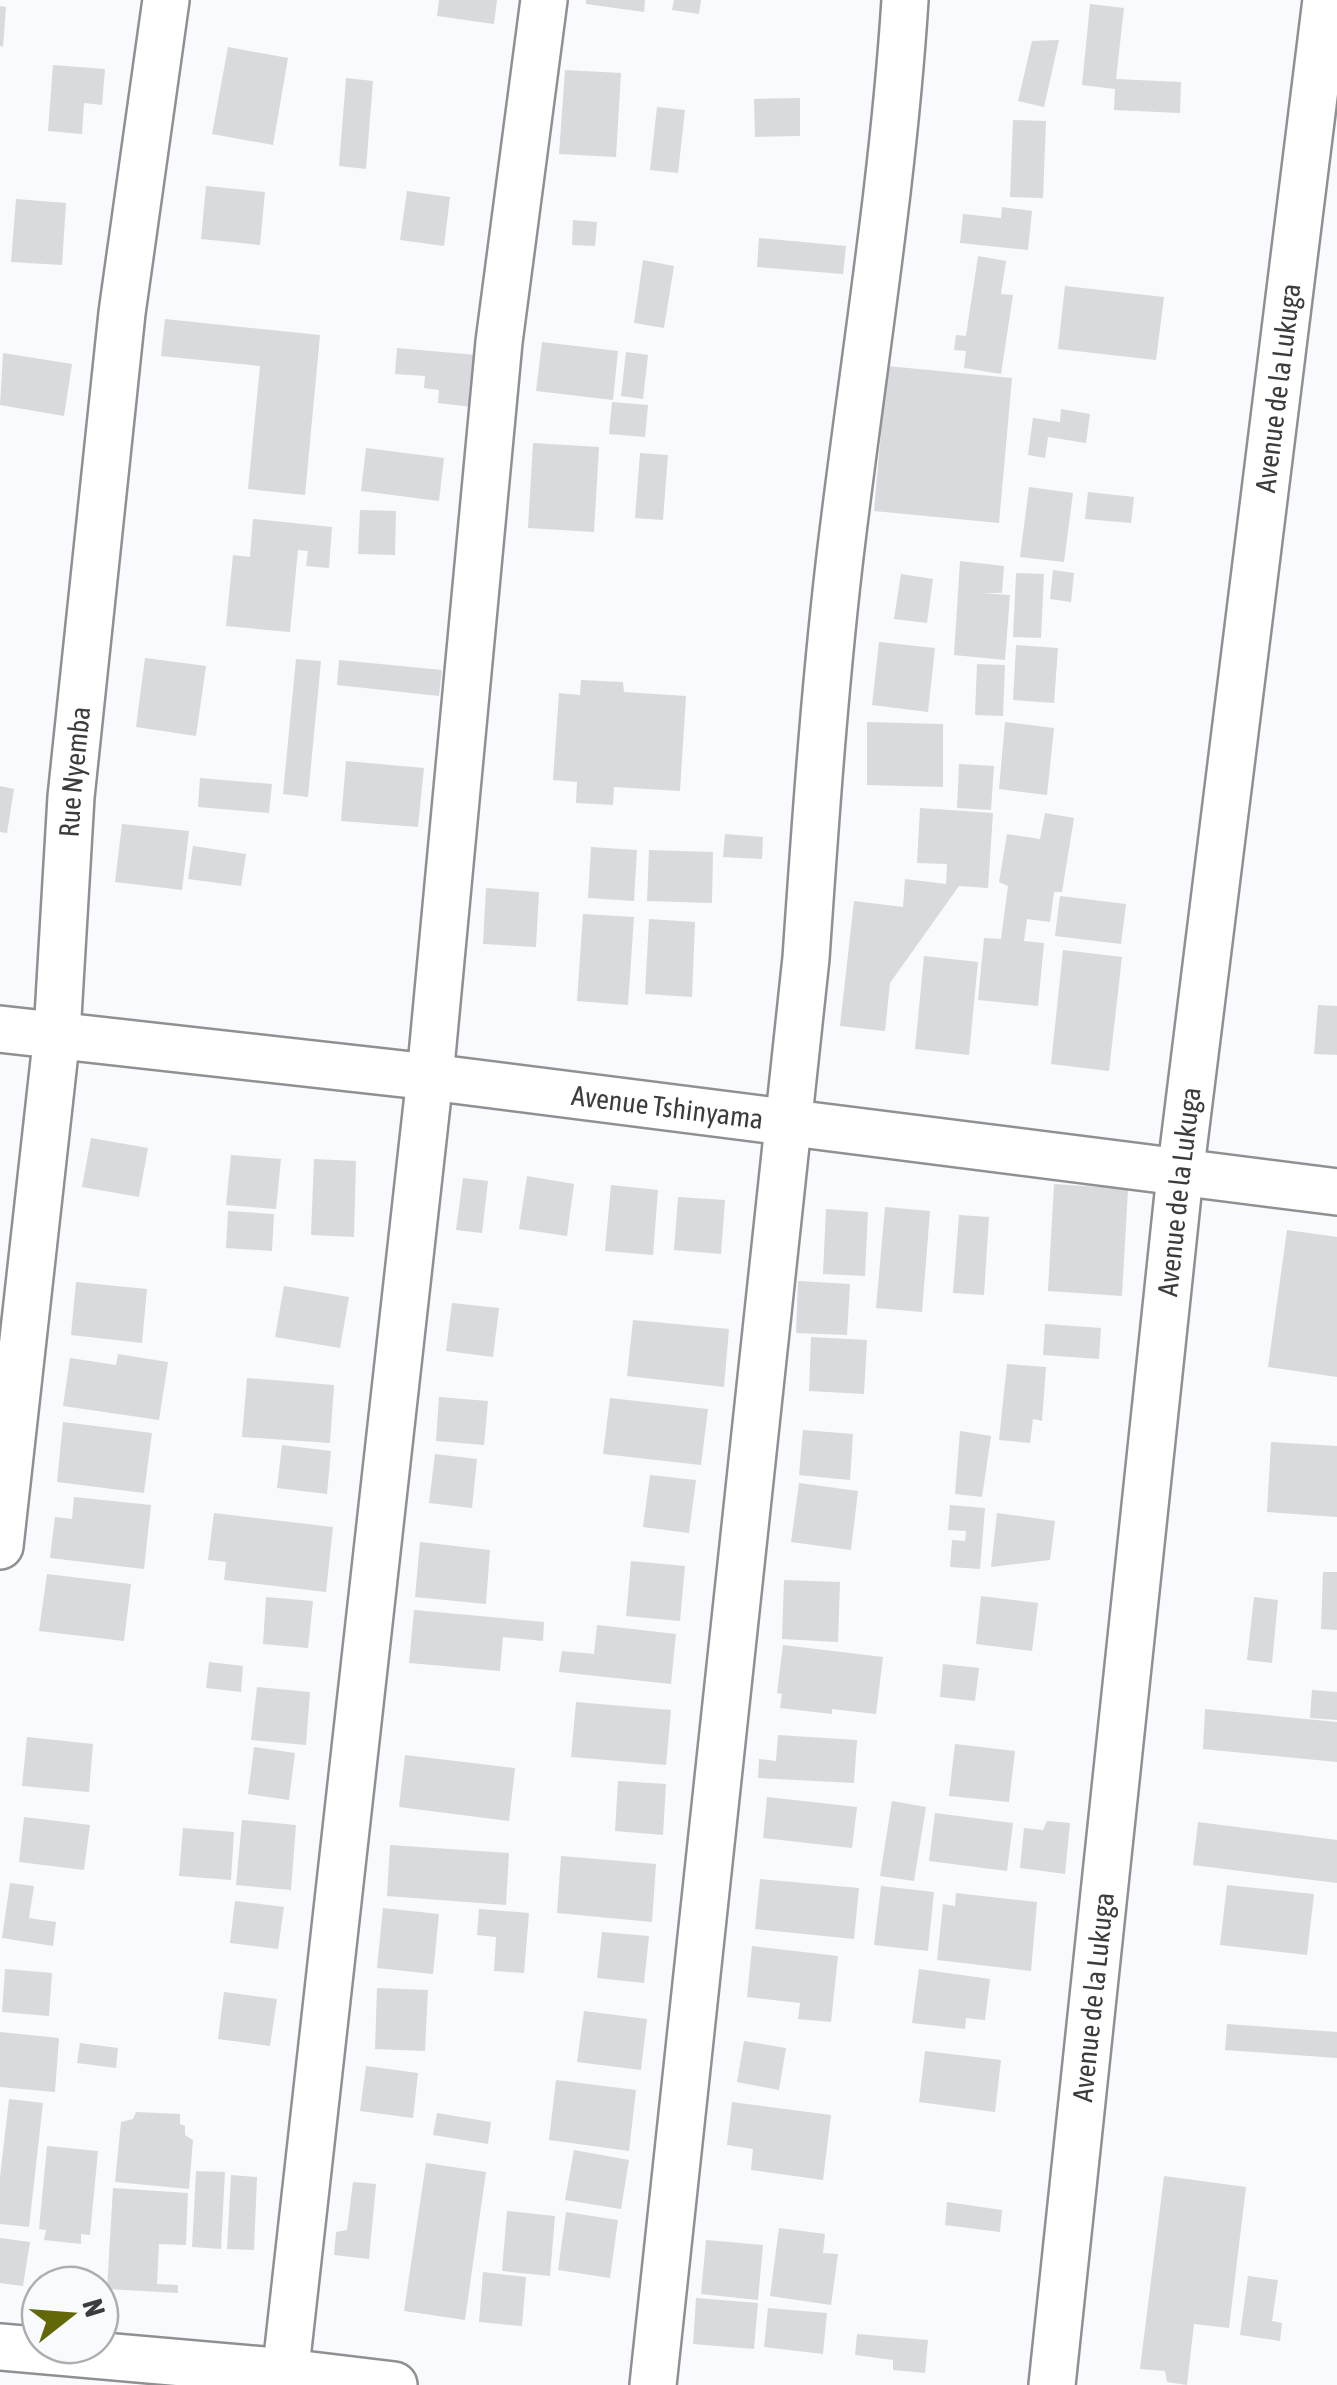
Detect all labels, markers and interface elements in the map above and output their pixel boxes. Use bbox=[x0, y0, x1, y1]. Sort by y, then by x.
street label: Avenue de la Lukuga bbox=[1249, 281, 1307, 494]
street label: Rue Nyemba bbox=[53, 705, 96, 838]
street label: Avenue Tshinyama bbox=[570, 1079, 765, 1135]
street label: Avenue de la Lukuga bbox=[1151, 1085, 1207, 1298]
street label: Avenue de la Lukuga bbox=[1066, 1891, 1120, 2103]
north arrow bbox=[20, 2265, 120, 2365]
text: N bbox=[76, 2295, 112, 2320]

